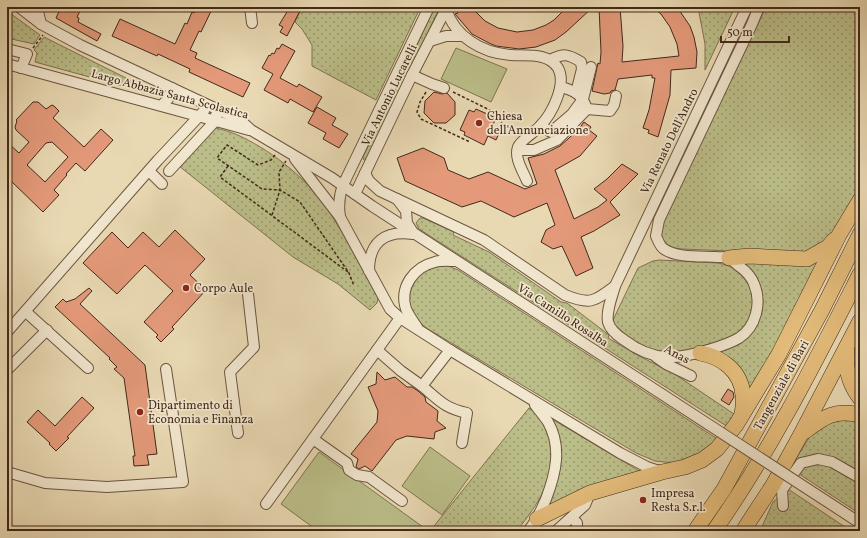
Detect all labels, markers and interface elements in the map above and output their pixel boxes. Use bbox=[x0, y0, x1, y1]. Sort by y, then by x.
scale bar bbox=[721, 18, 789, 44]
text: 50 m bbox=[727, 25, 753, 41]
street label: Via Antonio Lucarelli bbox=[358, 41, 422, 149]
street label: Largo Abbazia Santa Scolastica bbox=[89, 66, 250, 124]
street label: Via Renato Dell'Andro bbox=[637, 86, 702, 197]
place label: Chiesa dell'Annunciazione bbox=[487, 109, 589, 139]
marker: Chiesa dell'Annunciazione bbox=[474, 118, 484, 128]
street label: Via Camillo Rosalba bbox=[514, 280, 611, 351]
place label: Corpo Aule bbox=[194, 281, 253, 297]
marker: Corpo Aule bbox=[181, 283, 191, 293]
street label: Tangenziale di Bari bbox=[750, 337, 813, 433]
street label: Anas bbox=[661, 342, 692, 368]
place label: Dipartimento di Economia e Finanza bbox=[148, 398, 254, 428]
marker: Dipartimento di Economia e Finanza bbox=[135, 407, 145, 417]
place label: Impresa Resta S.r.l. bbox=[651, 486, 706, 516]
marker: Impresa Resta S.r.l. bbox=[638, 495, 648, 505]

